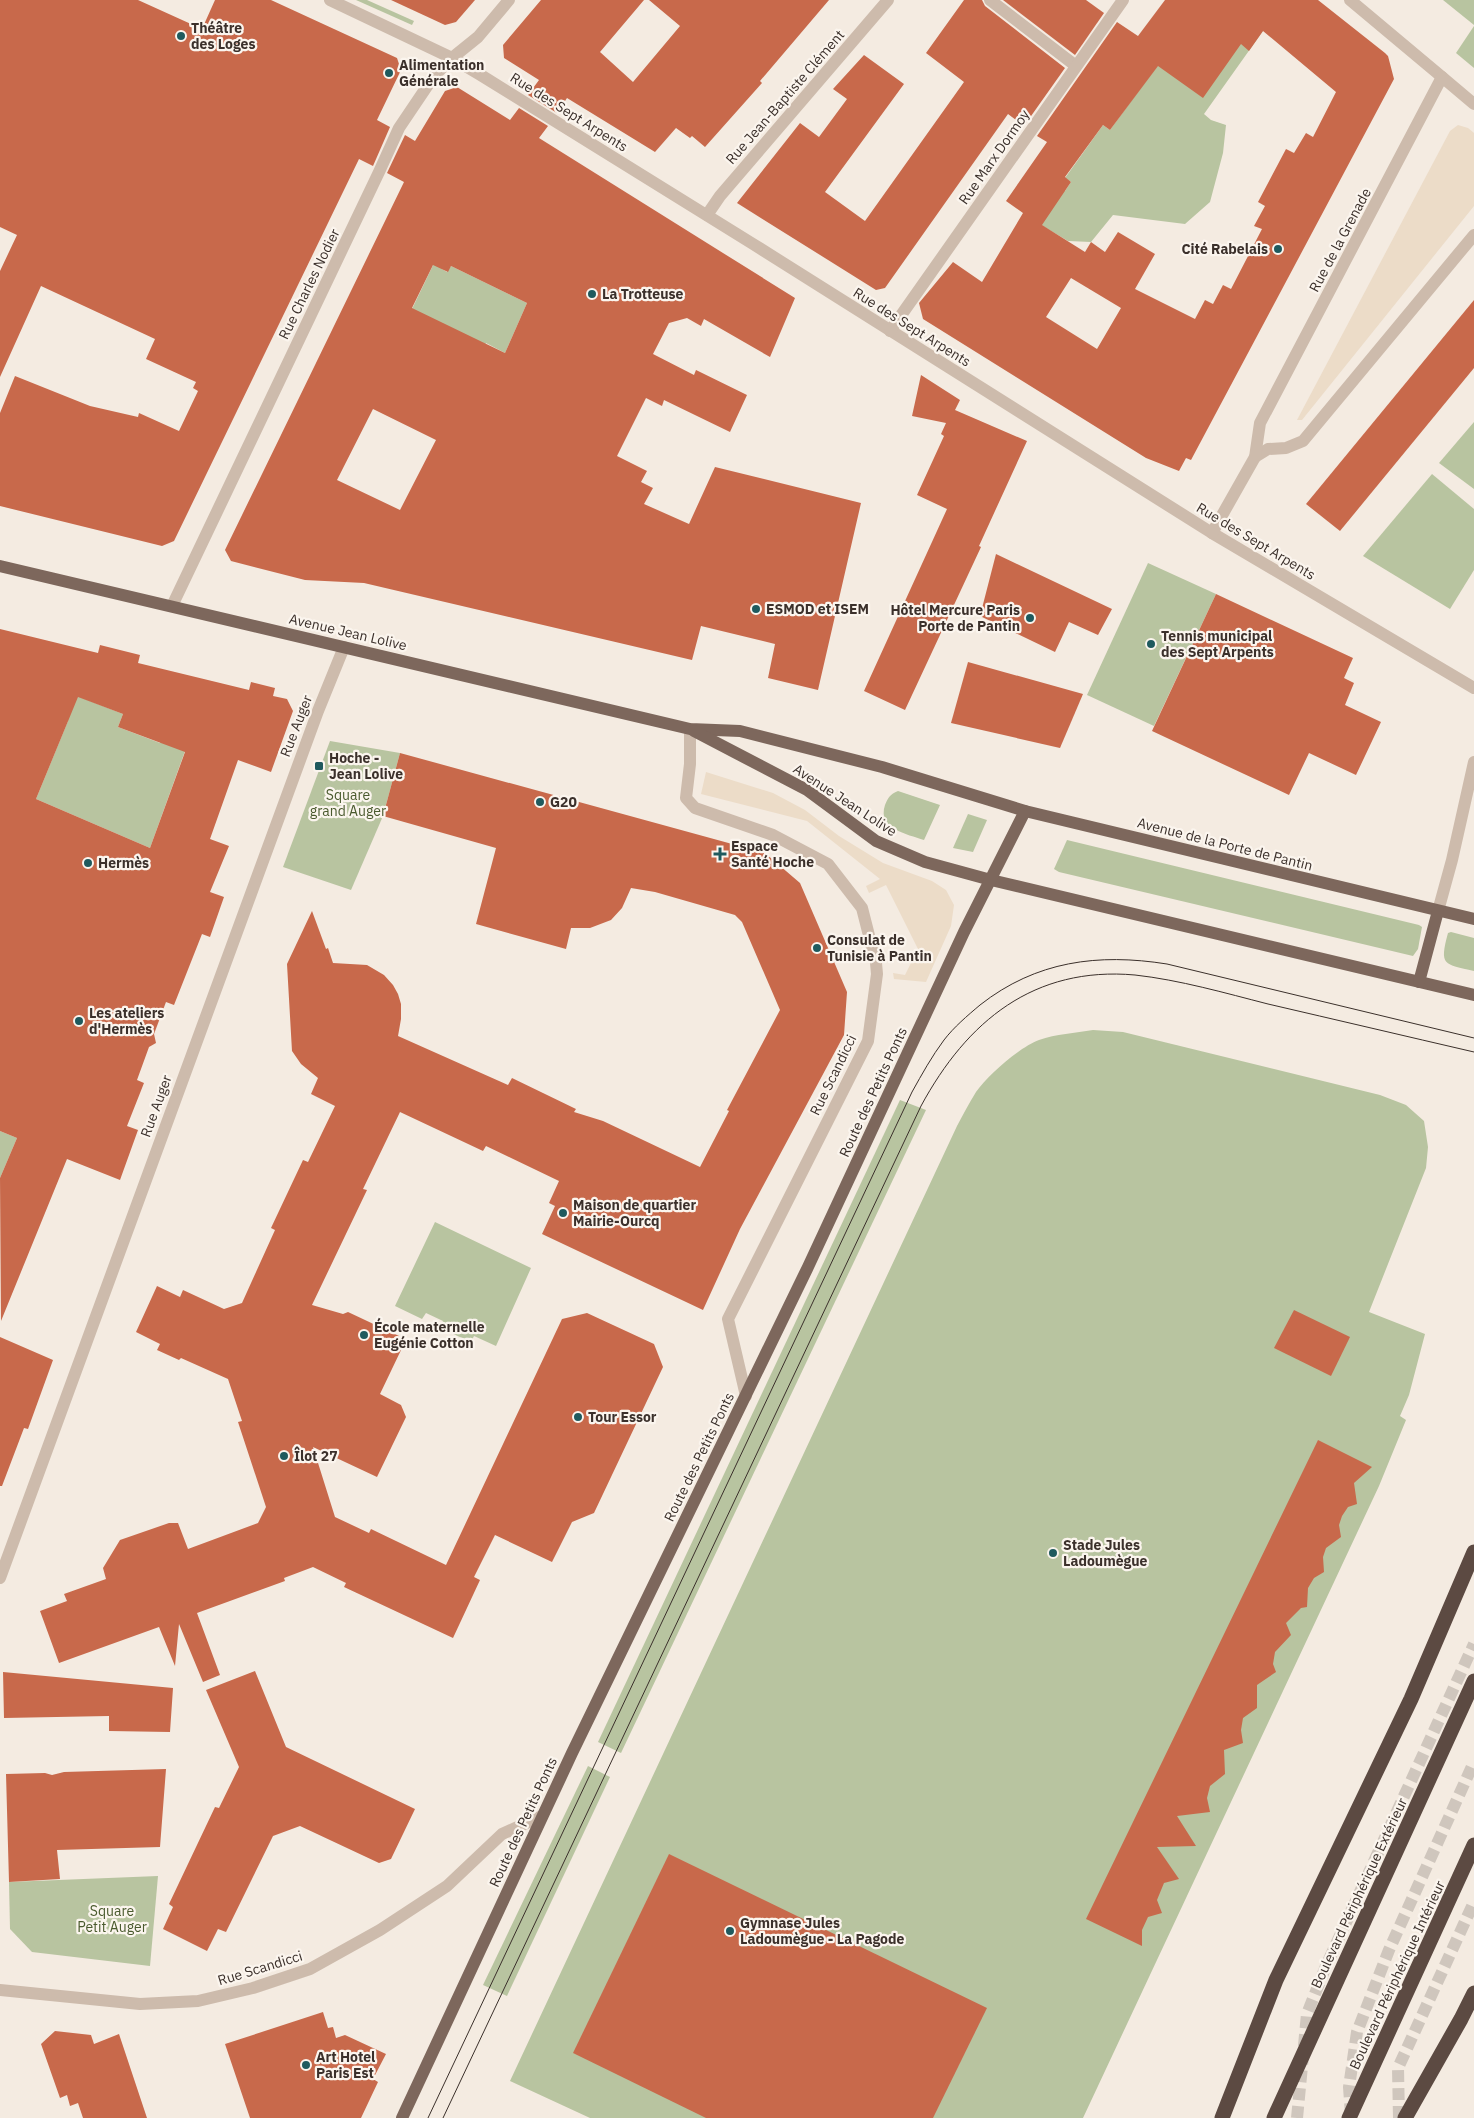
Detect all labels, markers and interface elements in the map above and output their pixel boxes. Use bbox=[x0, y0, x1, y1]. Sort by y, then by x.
place label: Théâtre des Loges bbox=[191, 19, 255, 53]
street label: Rue Jean-Baptiste Clément bbox=[722, 26, 848, 168]
marker: Théâtre des Loges bbox=[175, 30, 187, 42]
place label: Alimentation Générale bbox=[399, 56, 484, 90]
marker: Alimentation Générale bbox=[383, 67, 395, 79]
street label: Rue des Sept Arpents bbox=[507, 68, 631, 156]
street label: Rue Marx Dormoy bbox=[955, 106, 1033, 208]
street label: Rue de la Grenade bbox=[1305, 185, 1375, 295]
street label: Rue Charles Nodier bbox=[274, 226, 344, 342]
place label: Cité Rabelais bbox=[1181, 240, 1268, 258]
marker: Cité Rabelais bbox=[1272, 243, 1284, 255]
street label: Rue des Sept Arpents bbox=[850, 283, 974, 371]
place label: La Trotteuse bbox=[602, 285, 684, 303]
marker: La Trotteuse bbox=[586, 288, 598, 300]
street label: Rue des Sept Arpents bbox=[1193, 498, 1319, 584]
place label: ESMOD et ISEM bbox=[766, 600, 869, 618]
place label: Hôtel Mercure Paris Porte de Pantin bbox=[890, 601, 1020, 635]
marker: ESMOD et ISEM bbox=[750, 603, 762, 615]
street label: Avenue Jean Lolive bbox=[287, 610, 409, 654]
marker: Hôtel Mercure Paris Porte de Pantin bbox=[1024, 612, 1036, 624]
place label: Tennis municipal des Sept Arpents bbox=[1161, 627, 1274, 661]
marker: Tennis municipal des Sept Arpents bbox=[1145, 638, 1157, 650]
street label: Rue Auger bbox=[276, 692, 316, 760]
place label: Hoche - Jean Lolive bbox=[329, 749, 403, 783]
marker: Hoche - Jean Lolive bbox=[313, 760, 325, 772]
street label: Avenue Jean Lolive bbox=[790, 760, 901, 840]
park label: Square grand Auger bbox=[310, 786, 386, 820]
place label: G20 bbox=[550, 793, 577, 811]
marker: G20 bbox=[534, 796, 546, 808]
street label: Avenue de la Porte de Pantin bbox=[1135, 813, 1315, 875]
place label: Espace Santé Hoche bbox=[731, 837, 814, 871]
marker: Espace Santé Hoche bbox=[713, 847, 727, 861]
place label: Hermès bbox=[98, 854, 149, 872]
marker: Hermès bbox=[82, 857, 94, 869]
place label: Consulat de Tunisie à Pantin bbox=[827, 931, 932, 965]
marker: Consulat de Tunisie à Pantin bbox=[811, 942, 823, 954]
place label: Les ateliers d'Hermès bbox=[89, 1004, 164, 1038]
marker: Les ateliers d'Hermès bbox=[73, 1015, 85, 1027]
street label: Route des Petits Ponts bbox=[835, 1024, 911, 1160]
street label: Rue Scandicci bbox=[806, 1032, 860, 1118]
street label: Rue Auger bbox=[136, 1072, 176, 1140]
place label: Maison de quartier Mairie-Ourcq bbox=[573, 1196, 696, 1230]
marker: Maison de quartier Mairie-Ourcq bbox=[557, 1207, 569, 1219]
place label: École maternelle Eugénie Cotton bbox=[374, 1317, 485, 1352]
marker: École maternelle Eugénie Cotton bbox=[358, 1329, 370, 1341]
street label: Route des Petits Ponts bbox=[660, 1389, 738, 1524]
place label: Tour Essor bbox=[588, 1408, 657, 1426]
marker: Tour Essor bbox=[572, 1411, 584, 1423]
place label: Îlot 27 bbox=[294, 1446, 338, 1465]
marker: Îlot 27 bbox=[278, 1450, 290, 1462]
place label: Stade Jules Ladoumègue bbox=[1063, 1536, 1148, 1570]
marker: Stade Jules Ladoumègue bbox=[1047, 1547, 1059, 1559]
street label: Route des Petits Ponts bbox=[485, 1754, 561, 1890]
street label: Boulevard Périphérique Extérieur bbox=[1307, 1795, 1411, 1991]
street label: Boulevard Périphérique Intérieur bbox=[1345, 1878, 1449, 2072]
park label: Square Petit Auger bbox=[77, 1902, 147, 1936]
place label: Gymnase Jules Ladoumègue - La Pagode bbox=[740, 1914, 904, 1948]
marker: Gymnase Jules Ladoumègue - La Pagode bbox=[724, 1925, 736, 1937]
street label: Rue Scandicci bbox=[215, 1947, 305, 1989]
place label: Art Hotel Paris Est bbox=[316, 2048, 375, 2082]
marker: Art Hotel Paris Est bbox=[300, 2059, 312, 2071]

